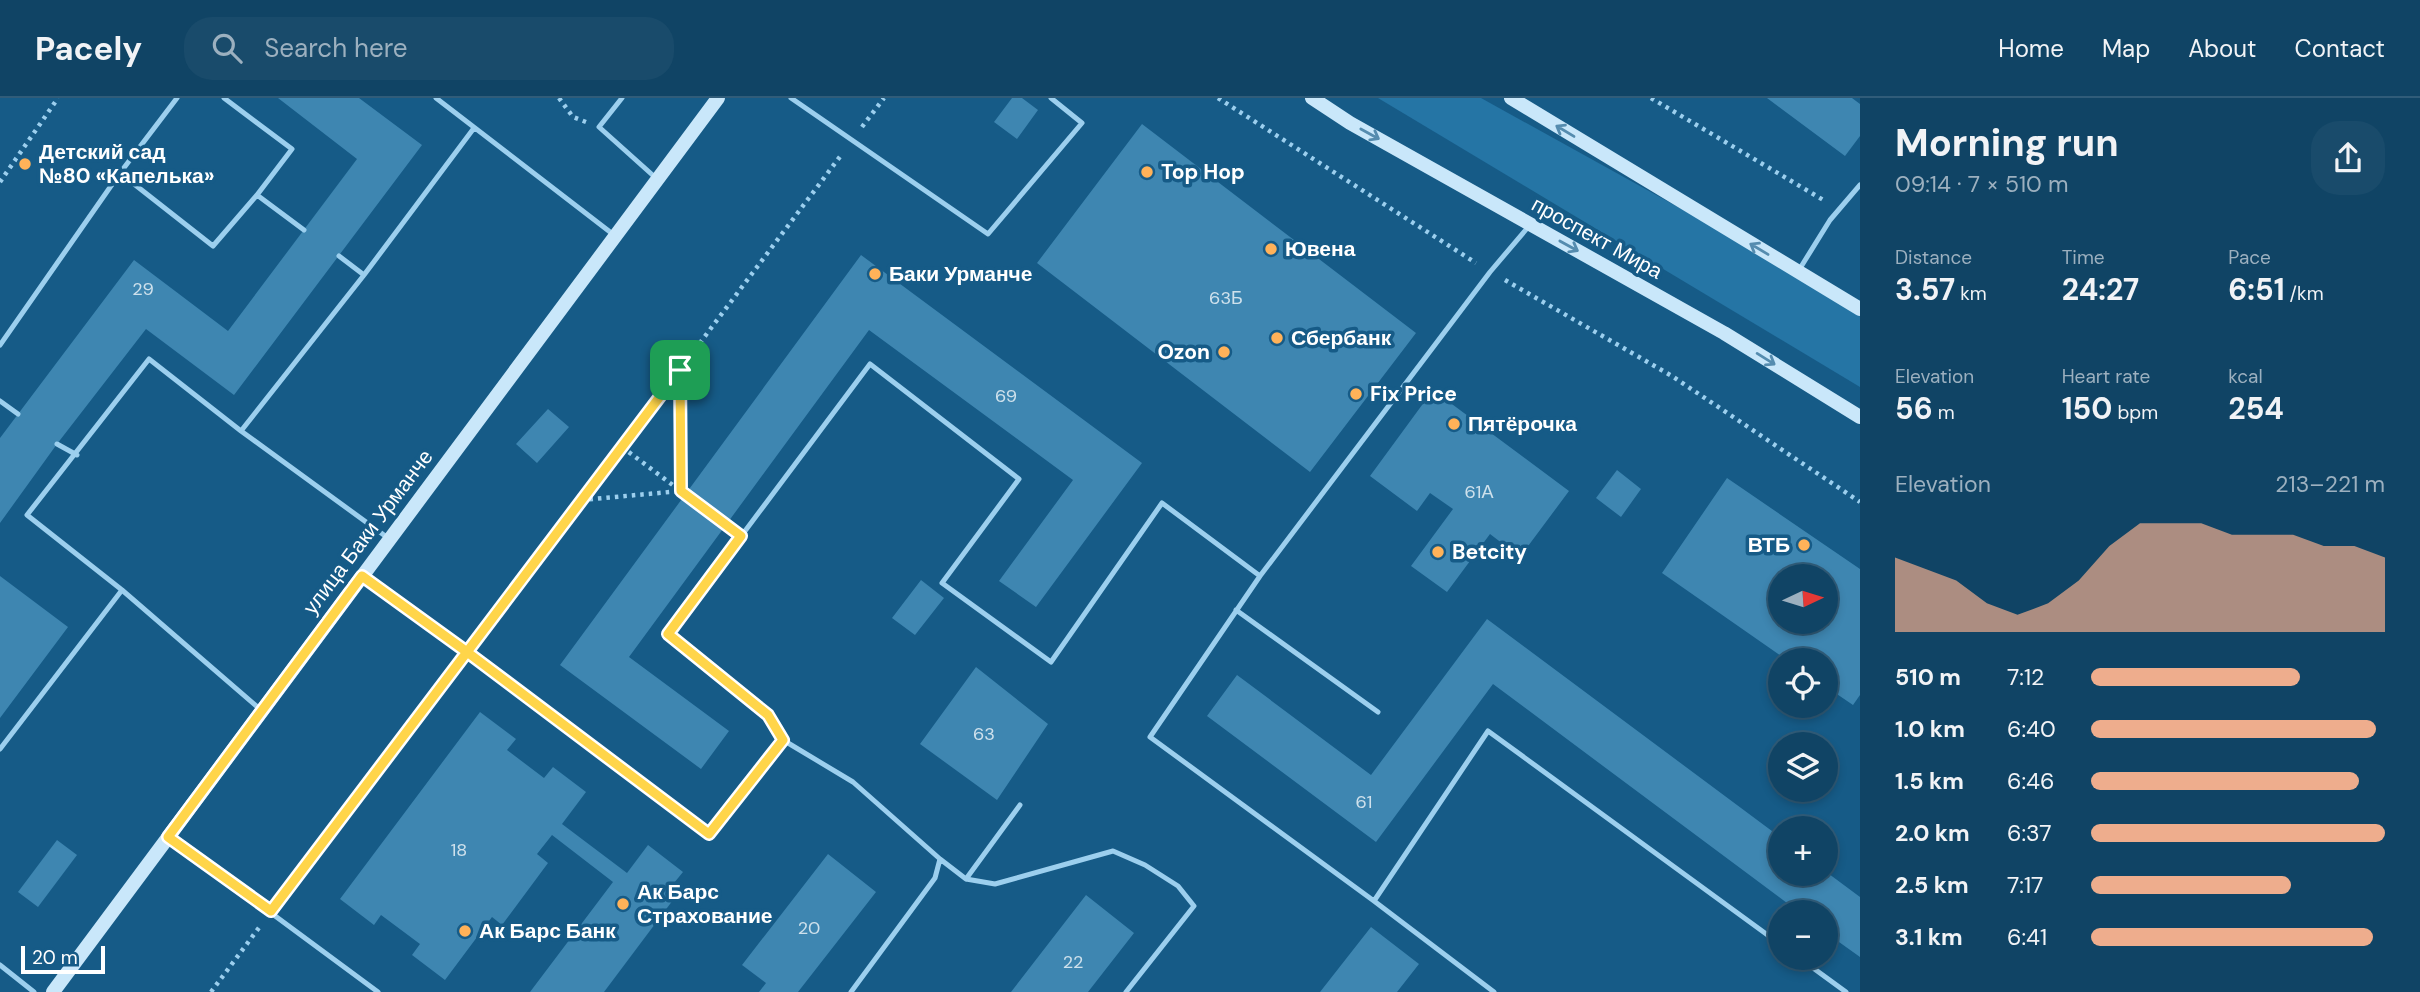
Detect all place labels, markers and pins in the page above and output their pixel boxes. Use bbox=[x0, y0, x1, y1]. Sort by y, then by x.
place label: Детский сад №80 «Капелька» bbox=[39, 138, 215, 190]
marker: Детский сад №80 «Капелька» bbox=[17, 156, 33, 172]
place label: Top Hop bbox=[1161, 158, 1245, 186]
marker: Top Hop bbox=[1139, 164, 1155, 180]
place label: Ювена bbox=[1285, 235, 1356, 263]
marker: Ювена bbox=[1263, 241, 1279, 257]
place label: Баки Урманче bbox=[889, 260, 1032, 288]
marker: Баки Урманче bbox=[867, 266, 883, 282]
place label: Сбербанк bbox=[1291, 324, 1392, 352]
marker: Сбербанк bbox=[1269, 330, 1285, 346]
place label: Ozon bbox=[1157, 338, 1210, 366]
pin bbox=[650, 340, 710, 400]
marker: Ozon bbox=[1216, 344, 1232, 360]
place label: Fix Price bbox=[1370, 380, 1457, 408]
marker: Fix Price bbox=[1348, 386, 1364, 402]
place label: Пятёрочка bbox=[1468, 410, 1577, 438]
marker: Пятёрочка bbox=[1446, 416, 1462, 432]
place label: ВТБ bbox=[1748, 531, 1790, 559]
marker: ВТБ bbox=[1796, 537, 1812, 553]
place label: Betcity bbox=[1452, 538, 1527, 566]
marker: Betcity bbox=[1430, 544, 1446, 560]
place label: Ак Барс Страхование bbox=[637, 878, 773, 930]
marker: Ак Барс Страхование bbox=[615, 896, 631, 912]
place label: Ак Барс Банк bbox=[479, 917, 616, 945]
marker: Ак Барс Банк bbox=[457, 923, 473, 939]

